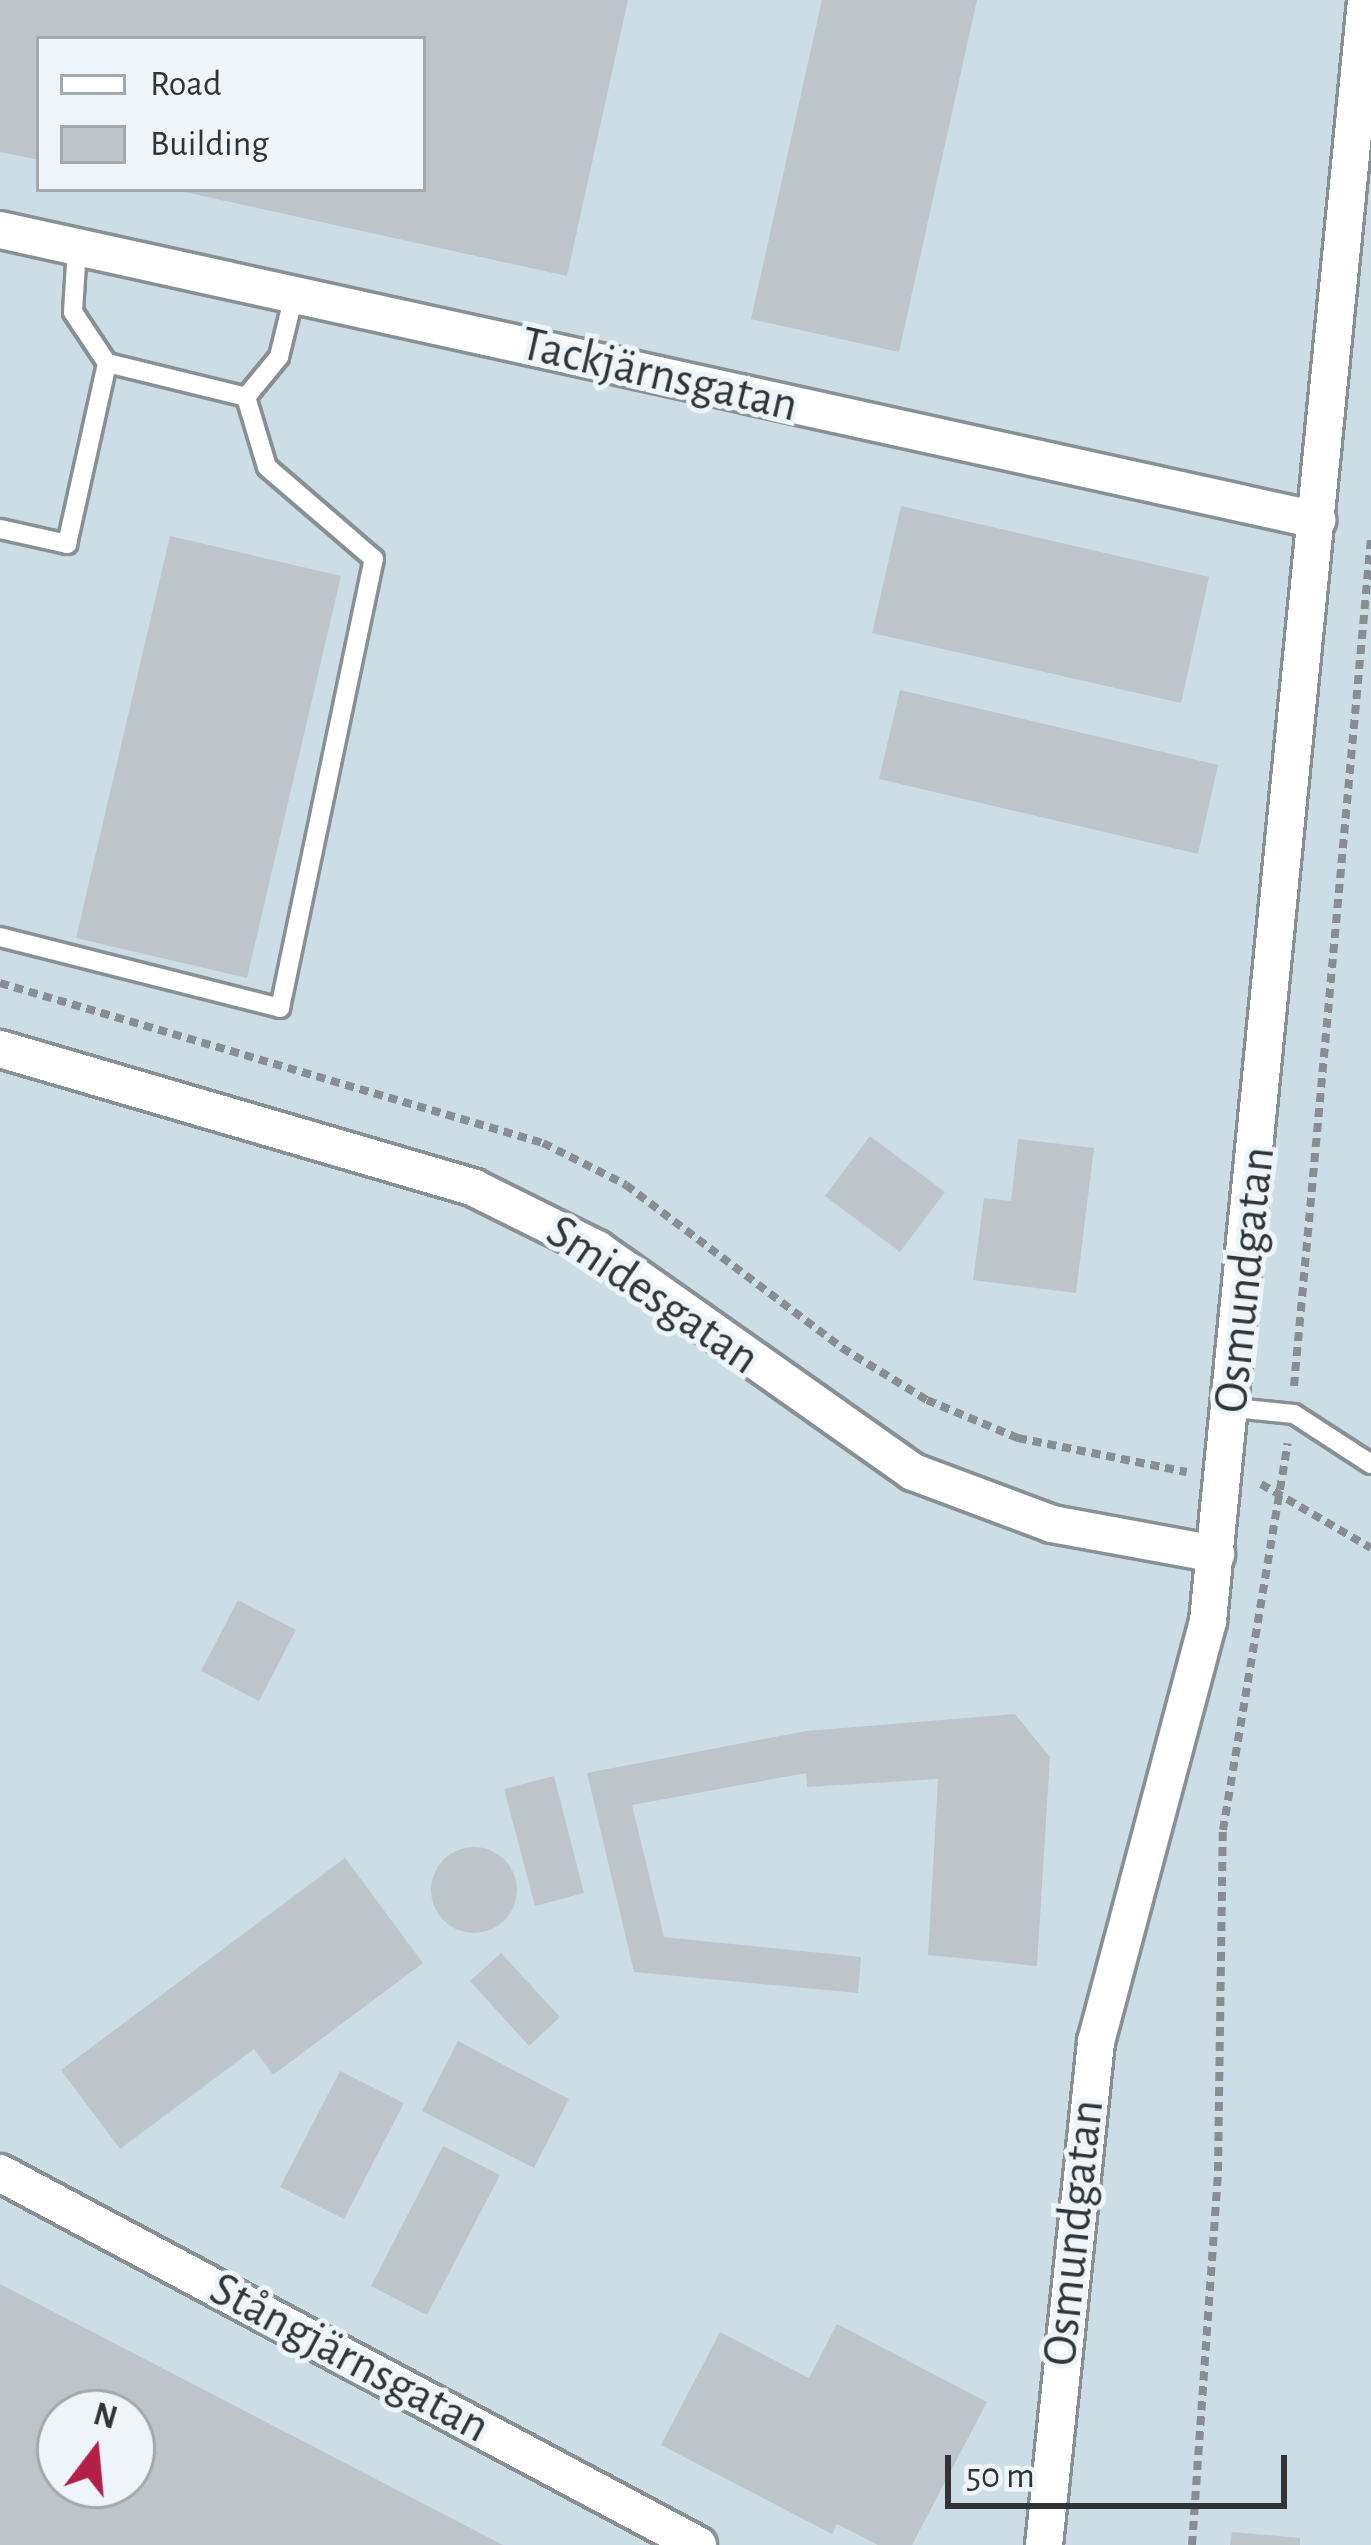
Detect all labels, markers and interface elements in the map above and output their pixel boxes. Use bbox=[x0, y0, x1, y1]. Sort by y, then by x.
legend bbox=[36, 36, 426, 192]
text: Road bbox=[150, 66, 222, 102]
text: Building bbox=[150, 126, 269, 162]
street label: Tackjärnsgatan bbox=[515, 316, 803, 436]
street label: Osmundgatan bbox=[1203, 1144, 1289, 1416]
street label: Smidesgatan bbox=[535, 1204, 769, 1388]
street label: Osmundgatan bbox=[1032, 2097, 1118, 2369]
street label: Stångjärnsgatan bbox=[200, 2261, 498, 2457]
north arrow bbox=[36, 2389, 156, 2509]
text: N bbox=[90, 2398, 121, 2436]
scale bar bbox=[951, 2431, 1293, 2505]
text: 50 m bbox=[966, 2458, 1035, 2494]

